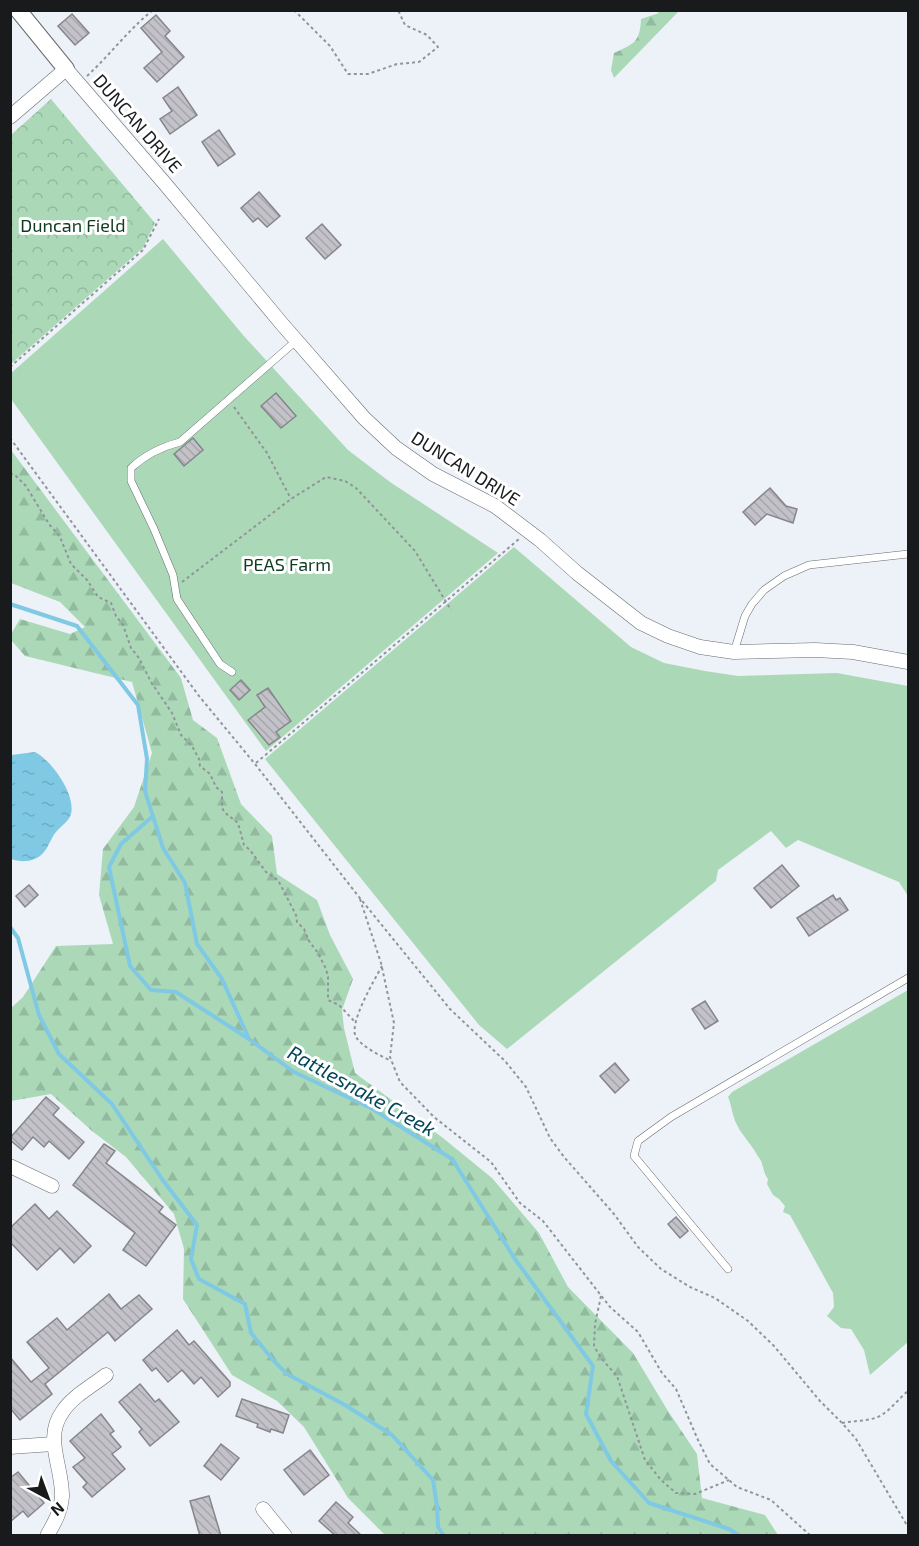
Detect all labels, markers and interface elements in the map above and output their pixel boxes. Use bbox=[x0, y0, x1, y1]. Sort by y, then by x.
street label: DUNCAN DRIVE bbox=[89, 69, 187, 177]
park label: Duncan Field bbox=[20, 214, 126, 236]
street label: DUNCAN DRIVE bbox=[408, 426, 524, 510]
park label: PEAS Farm bbox=[243, 553, 331, 575]
water label: Rattlesnake Creek bbox=[284, 1040, 440, 1140]
north arrow bbox=[18, 1468, 78, 1528]
text: N bbox=[48, 1499, 69, 1521]

